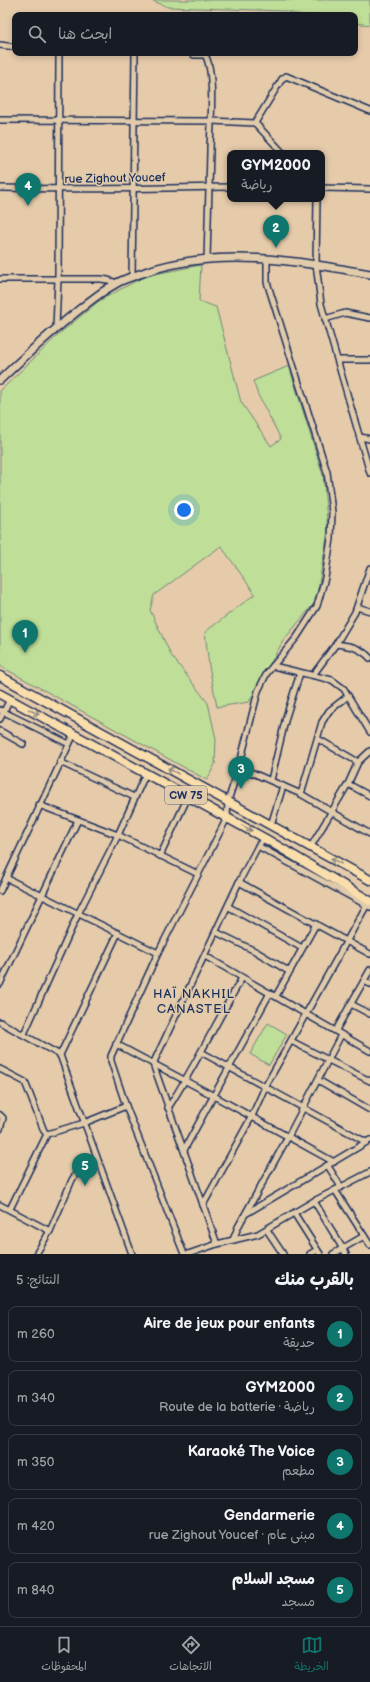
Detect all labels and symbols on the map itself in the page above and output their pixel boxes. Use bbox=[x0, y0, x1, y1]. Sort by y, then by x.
street label: rue Zighout Youcef bbox=[64, 170, 166, 187]
pin: 4 bbox=[15, 173, 41, 206]
pin: 2 bbox=[263, 215, 289, 248]
your location bbox=[174, 500, 194, 520]
pin: 1 bbox=[12, 620, 38, 653]
one-way arrow bbox=[28, 709, 40, 717]
pin: 3 bbox=[228, 756, 254, 789]
one-way arrow bbox=[167, 766, 179, 774]
road number: CW 75 bbox=[165, 786, 207, 804]
one-way arrow bbox=[240, 825, 252, 833]
one-way arrow bbox=[330, 857, 342, 865]
district label: HAÏ NAKHIL CANASTEL bbox=[153, 986, 235, 1017]
pin: 5 bbox=[72, 1153, 98, 1186]

